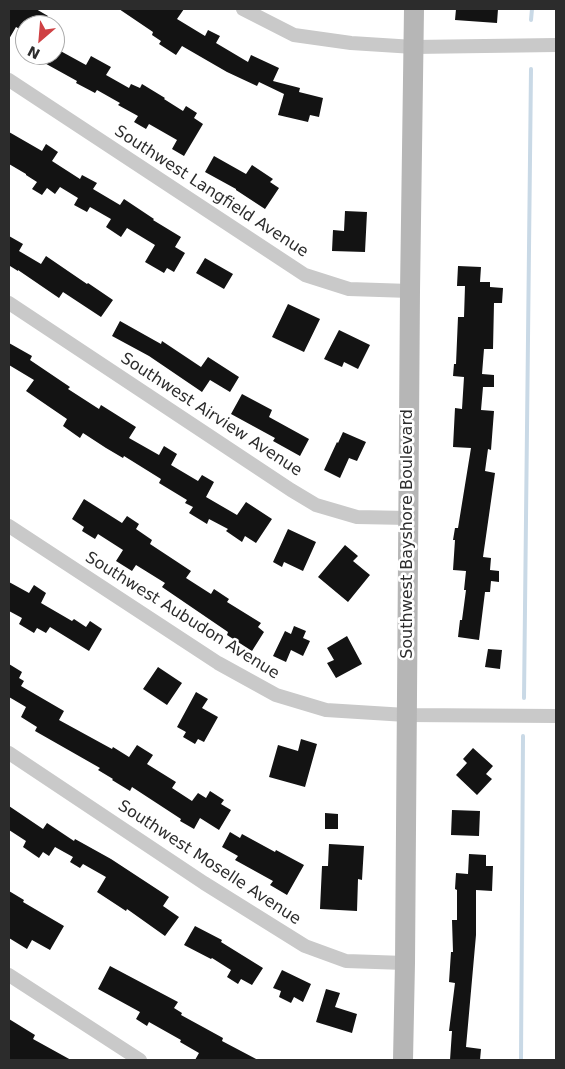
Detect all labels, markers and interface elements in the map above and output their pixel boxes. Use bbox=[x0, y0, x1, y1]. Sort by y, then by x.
north arrow bbox=[15, 15, 65, 65]
text: N bbox=[25, 43, 42, 62]
street label: Southwest Langfield Avenue bbox=[111, 122, 311, 262]
street label: Southwest Airview Avenue bbox=[117, 349, 305, 481]
street label: Southwest Bayshore Boulevard bbox=[398, 409, 418, 659]
street label: Southwest Aubudon Avenue bbox=[81, 548, 283, 684]
street label: Southwest Moselle Avenue bbox=[114, 797, 304, 929]

